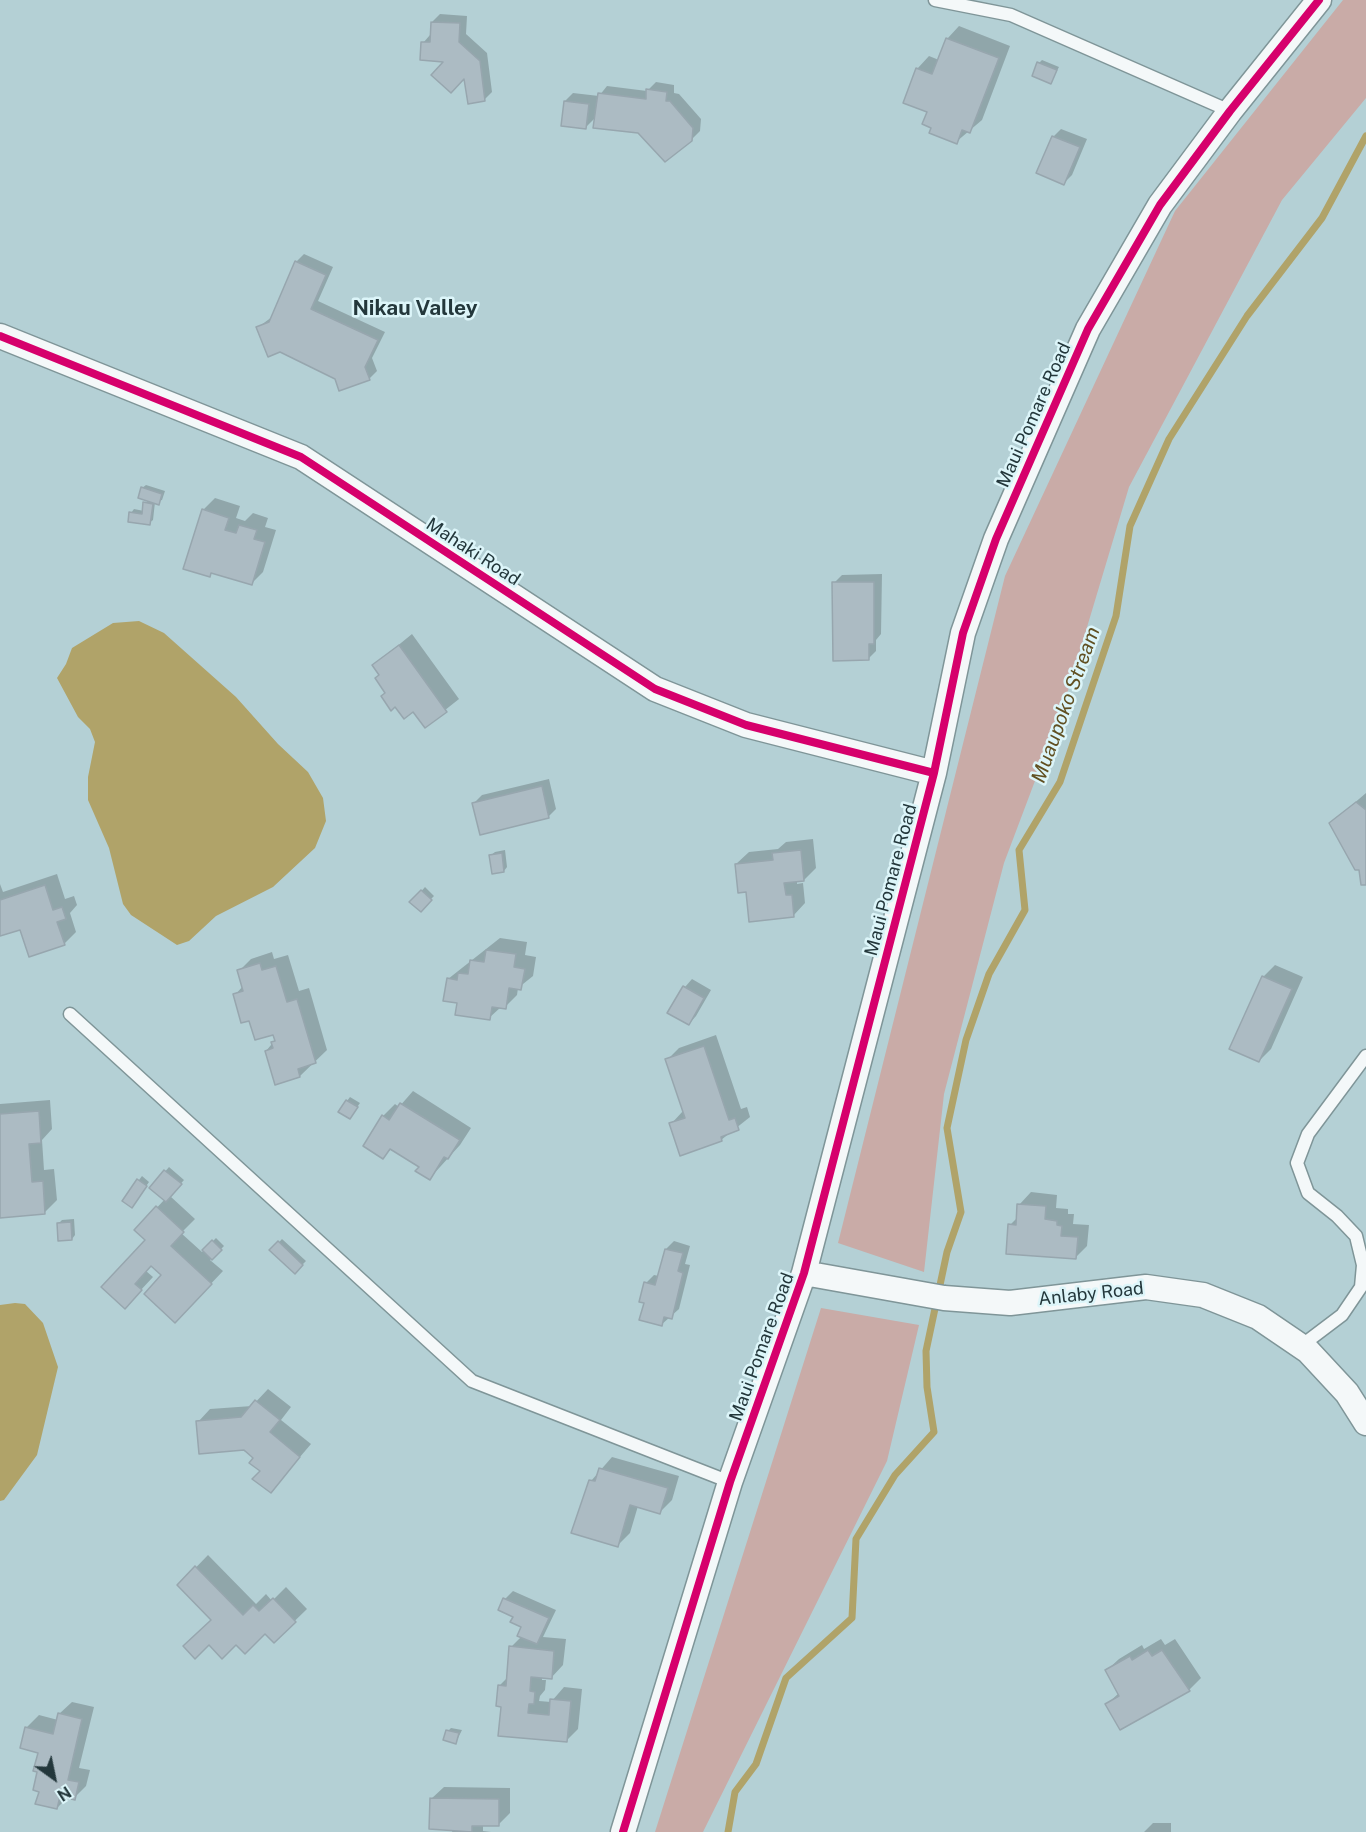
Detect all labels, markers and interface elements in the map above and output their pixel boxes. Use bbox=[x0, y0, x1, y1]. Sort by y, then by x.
district label: Nikau Valley bbox=[352, 296, 478, 322]
street label: Maui Pomare Road bbox=[992, 339, 1076, 491]
street label: Mahaki Road bbox=[422, 514, 524, 590]
water label: Muaupoko Stream bbox=[1027, 624, 1105, 786]
street label: Maui Pomare Road bbox=[860, 802, 922, 958]
street label: Maui Pomare Road bbox=[725, 1270, 799, 1424]
street label: Anlaby Road bbox=[1037, 1278, 1145, 1310]
north arrow bbox=[24, 1748, 84, 1808]
text: N bbox=[54, 1782, 75, 1805]

